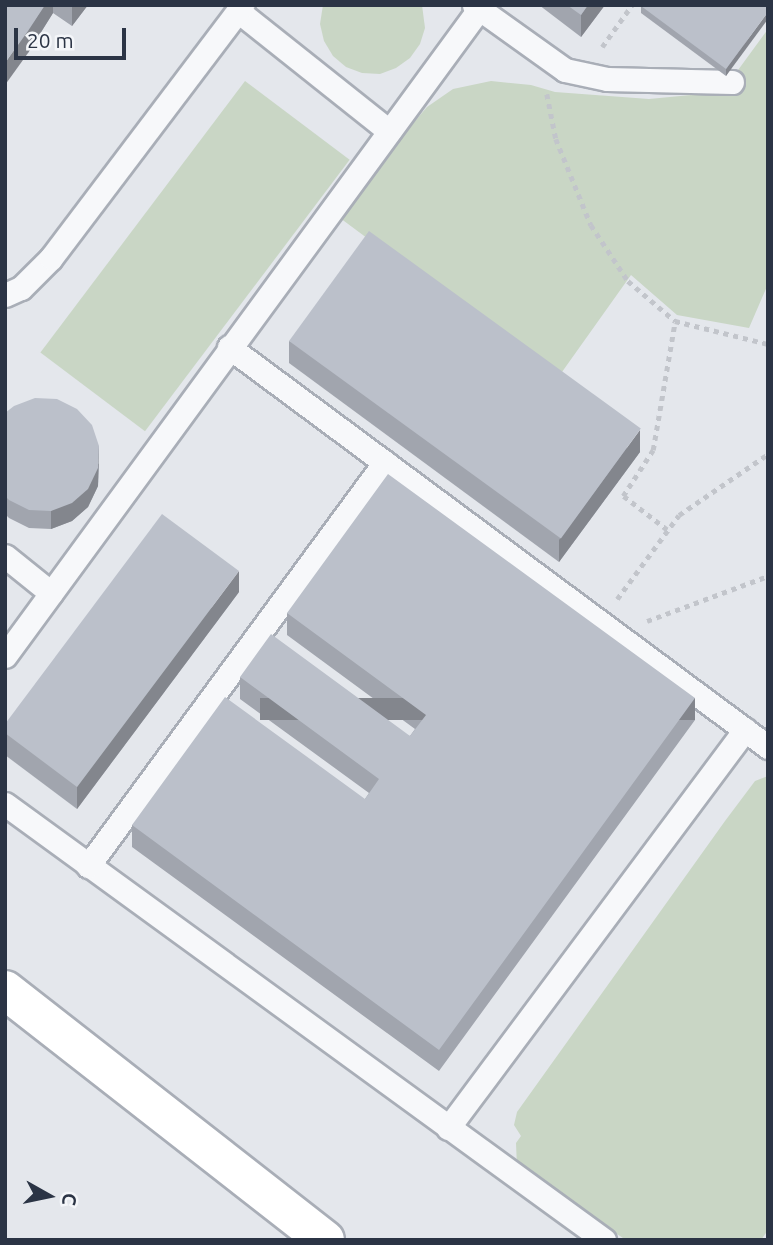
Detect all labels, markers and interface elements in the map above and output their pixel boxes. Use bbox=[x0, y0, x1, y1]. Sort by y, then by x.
scale bar bbox=[18, 14, 130, 58]
text: 20 m bbox=[27, 28, 74, 52]
north arrow bbox=[14, 1161, 84, 1231]
text: С bbox=[58, 1192, 82, 1207]

